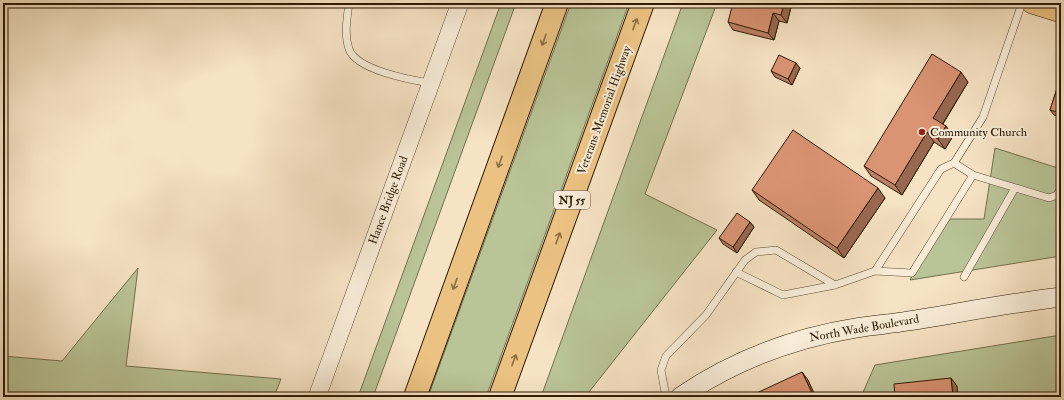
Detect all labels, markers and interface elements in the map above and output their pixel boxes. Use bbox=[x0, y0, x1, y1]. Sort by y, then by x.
one-way arrow bbox=[632, 18, 640, 30]
one-way arrow bbox=[539, 33, 547, 45]
street label: Veterans Memorial Highway bbox=[574, 43, 635, 177]
place label: Community Church bbox=[930, 125, 1028, 140]
marker: Community Church bbox=[917, 127, 927, 137]
street label: Hance Bridge Road bbox=[365, 154, 411, 246]
one-way arrow bbox=[495, 156, 503, 168]
road number: NJ 55 bbox=[554, 191, 590, 209]
one-way arrow bbox=[554, 232, 562, 244]
one-way arrow bbox=[451, 278, 459, 290]
street label: North Wade Boulevard bbox=[808, 311, 920, 346]
one-way arrow bbox=[510, 355, 518, 367]

